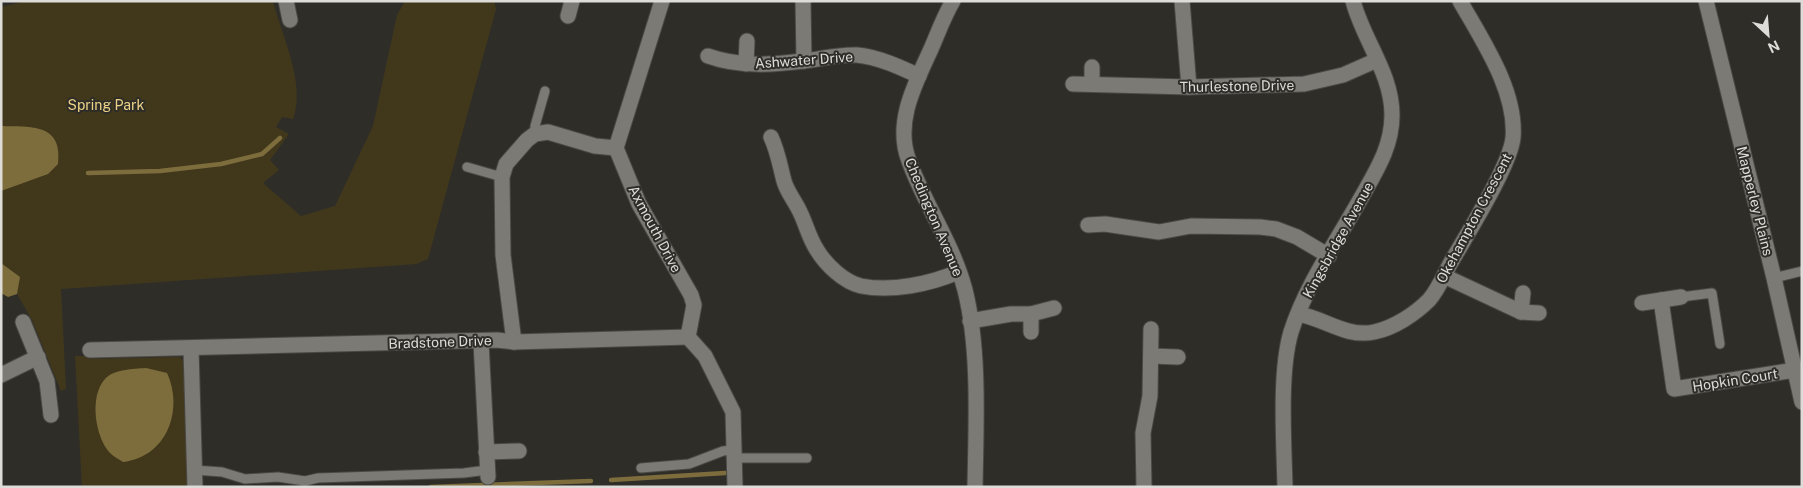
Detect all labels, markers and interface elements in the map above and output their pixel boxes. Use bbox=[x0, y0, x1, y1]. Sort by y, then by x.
north arrow bbox=[1743, 10, 1793, 60]
text: N bbox=[1765, 37, 1782, 56]
street label: Ashwater Drive bbox=[754, 49, 854, 71]
street label: Thurlestone Drive bbox=[1179, 77, 1295, 95]
park label: Spring Park bbox=[68, 97, 145, 113]
street label: Mapperley Plains bbox=[1734, 145, 1776, 257]
street label: Okehampton Crescent bbox=[1433, 150, 1515, 286]
street label: Chedington Avenue bbox=[902, 155, 966, 279]
street label: Kingsbridge Avenue bbox=[1299, 179, 1377, 301]
street label: Axmouth Drive bbox=[625, 183, 685, 275]
street label: Bradstone Drive bbox=[388, 332, 492, 352]
street label: Hopkin Court bbox=[1691, 365, 1779, 395]

